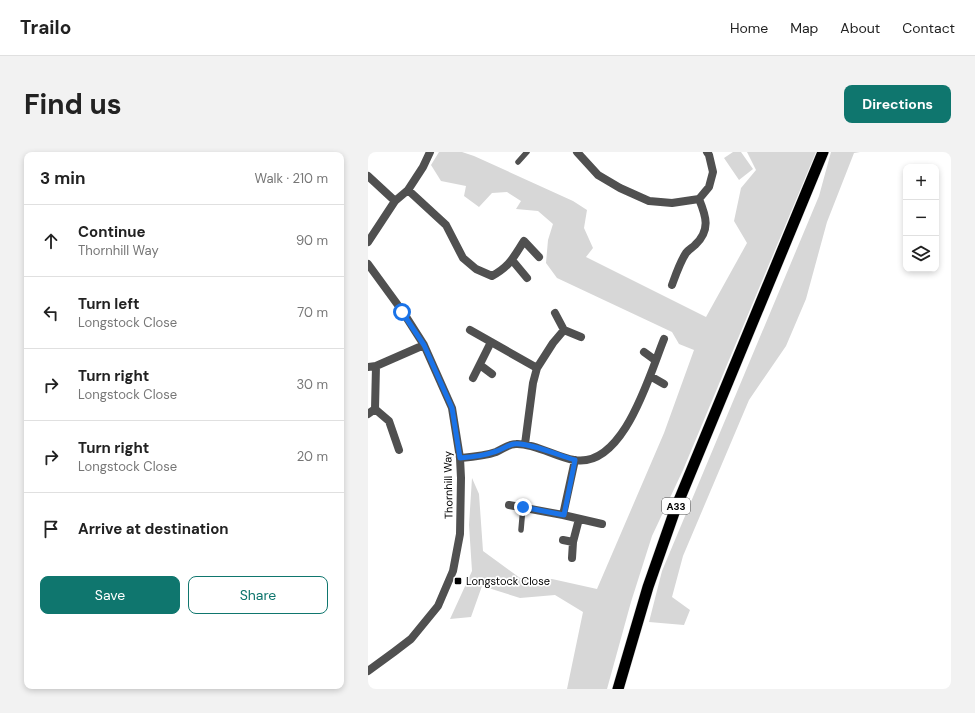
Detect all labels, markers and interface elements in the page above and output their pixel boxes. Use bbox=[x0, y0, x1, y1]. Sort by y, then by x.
text: Trailo bbox=[20, 15, 71, 40]
text: Home bbox=[730, 19, 768, 37]
text: Map bbox=[790, 19, 818, 37]
text: About bbox=[840, 19, 880, 37]
text: Contact bbox=[902, 19, 955, 37]
button: Directions bbox=[844, 85, 951, 123]
text: Find us bbox=[24, 86, 122, 123]
map controls bbox=[903, 164, 939, 272]
button: + bbox=[903, 164, 939, 200]
text: 3 min bbox=[40, 167, 85, 189]
text: Walk · 210 m bbox=[255, 170, 328, 187]
button: − bbox=[903, 200, 939, 236]
text: Continue bbox=[78, 222, 146, 242]
icon: ahead bbox=[40, 230, 62, 252]
text: 90 m bbox=[296, 232, 328, 249]
button: layers bbox=[903, 236, 939, 272]
text: Thornhill Way bbox=[78, 242, 159, 259]
text: Turn left bbox=[78, 294, 139, 314]
icon: left bbox=[40, 302, 62, 324]
route start bbox=[393, 303, 411, 321]
text: 70 m bbox=[297, 304, 328, 321]
text: Longstock Close bbox=[78, 314, 177, 331]
text: Turn right bbox=[78, 366, 149, 386]
icon: right bbox=[40, 374, 62, 396]
text: 30 m bbox=[296, 376, 328, 393]
text: Longstock Close bbox=[78, 386, 177, 403]
text: Turn right bbox=[78, 438, 149, 458]
icon: right bbox=[40, 446, 62, 468]
text: 20 m bbox=[297, 448, 328, 465]
street label: Thornhill Way bbox=[440, 451, 456, 519]
text: Longstock Close bbox=[78, 458, 177, 475]
route end bbox=[514, 498, 532, 516]
road number: A33 bbox=[662, 498, 690, 514]
icon: arrive bbox=[40, 518, 62, 540]
text: Arrive at destination bbox=[78, 519, 229, 539]
place label: Longstock Close bbox=[466, 574, 550, 588]
button: Save bbox=[40, 576, 180, 614]
button: Share bbox=[188, 576, 328, 614]
marker: Longstock Close bbox=[453, 576, 463, 586]

